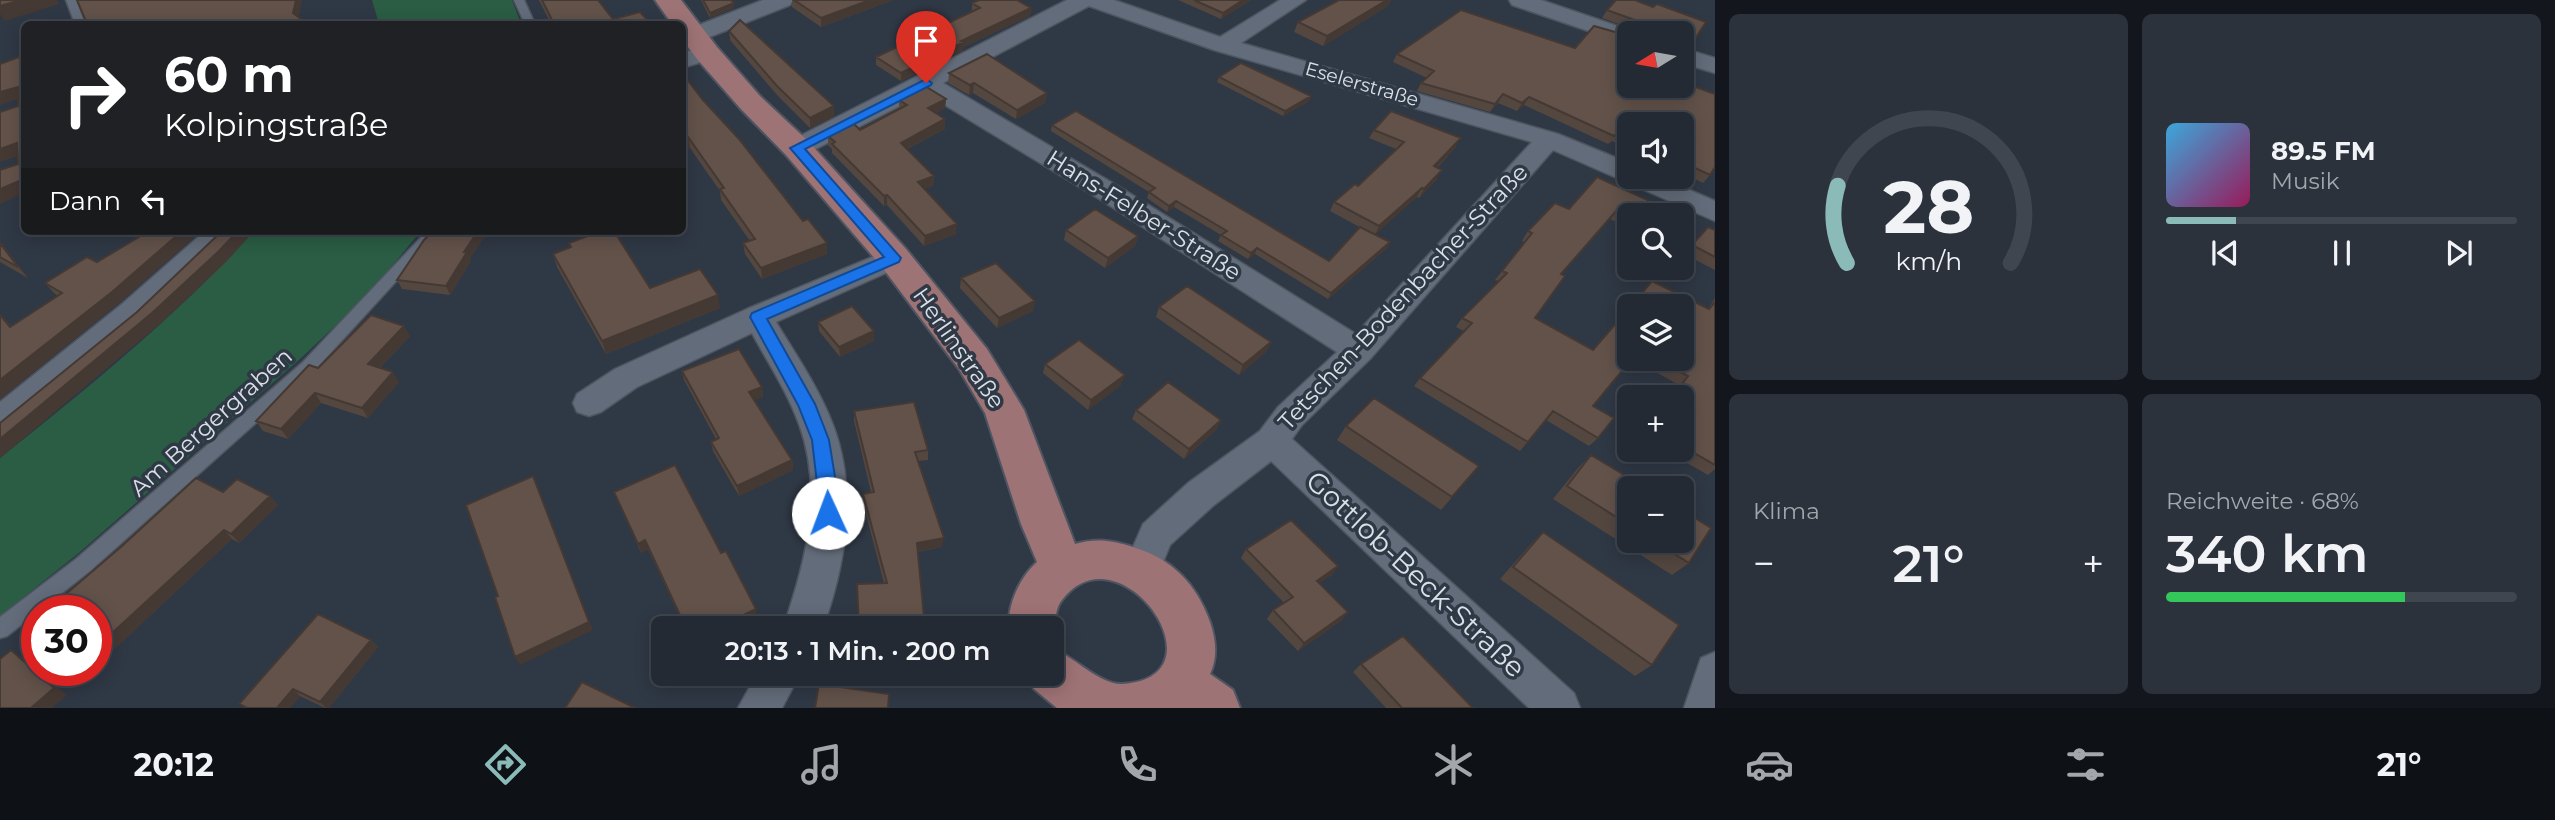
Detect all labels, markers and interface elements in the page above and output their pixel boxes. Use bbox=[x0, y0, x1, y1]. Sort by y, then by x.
pin bbox=[896, 11, 956, 83]
north arrow bbox=[1617, 21, 1694, 98]
map controls bbox=[1617, 21, 1694, 553]
icon: arrive bbox=[907, 22, 945, 60]
text: 60 m bbox=[164, 45, 294, 104]
icon: right bbox=[49, 49, 140, 140]
street label: Eselerstraße bbox=[1303, 57, 1421, 111]
text: Kolpingstraße bbox=[164, 105, 388, 144]
button: sound bbox=[1617, 112, 1694, 189]
text: 89.5 FM bbox=[2271, 135, 2375, 167]
street label: Hans-Felber-Straße bbox=[1042, 144, 1246, 286]
street label: Tetschen-Bodenbacher-Straße bbox=[1272, 158, 1534, 436]
text: 28 bbox=[1883, 164, 1974, 252]
text: Musik bbox=[2271, 167, 2340, 195]
icon: left bbox=[135, 182, 173, 220]
text: Dann bbox=[49, 185, 121, 217]
button: search bbox=[1617, 203, 1694, 280]
icon: previous bbox=[2206, 234, 2244, 272]
icon: pause bbox=[2323, 234, 2361, 272]
icon: next bbox=[2440, 234, 2478, 272]
text: km/h bbox=[1895, 246, 1962, 276]
street label: Herlinstraße bbox=[907, 282, 1011, 414]
button: layers bbox=[1617, 294, 1694, 371]
street label: Am Bergergraben bbox=[124, 342, 298, 502]
button: + bbox=[1617, 385, 1694, 462]
street label: Gottlob-Beck-Straße bbox=[1299, 464, 1533, 684]
position arrow bbox=[791, 476, 865, 550]
button: − bbox=[1617, 476, 1694, 553]
text: Reichweite · 68% bbox=[2166, 487, 2359, 515]
text: Klima bbox=[1753, 497, 1820, 525]
text: 340 km bbox=[2166, 522, 2368, 585]
text: 21° bbox=[1893, 532, 1964, 595]
text: − bbox=[1753, 540, 1775, 587]
text: + bbox=[2082, 540, 2104, 587]
speed limit sign: 30 bbox=[21, 595, 112, 686]
text: 20:13 · 1 Min. · 200 m bbox=[725, 635, 990, 667]
icon: directions bbox=[481, 740, 530, 789]
icon: music bbox=[797, 740, 846, 789]
icon: phone bbox=[1113, 740, 1162, 789]
icon: climate bbox=[1429, 740, 1478, 789]
icon: car bbox=[1745, 740, 1794, 789]
icon: filters bbox=[2061, 740, 2110, 789]
text: 20:12 bbox=[133, 745, 214, 784]
text: 21° bbox=[2377, 745, 2422, 784]

